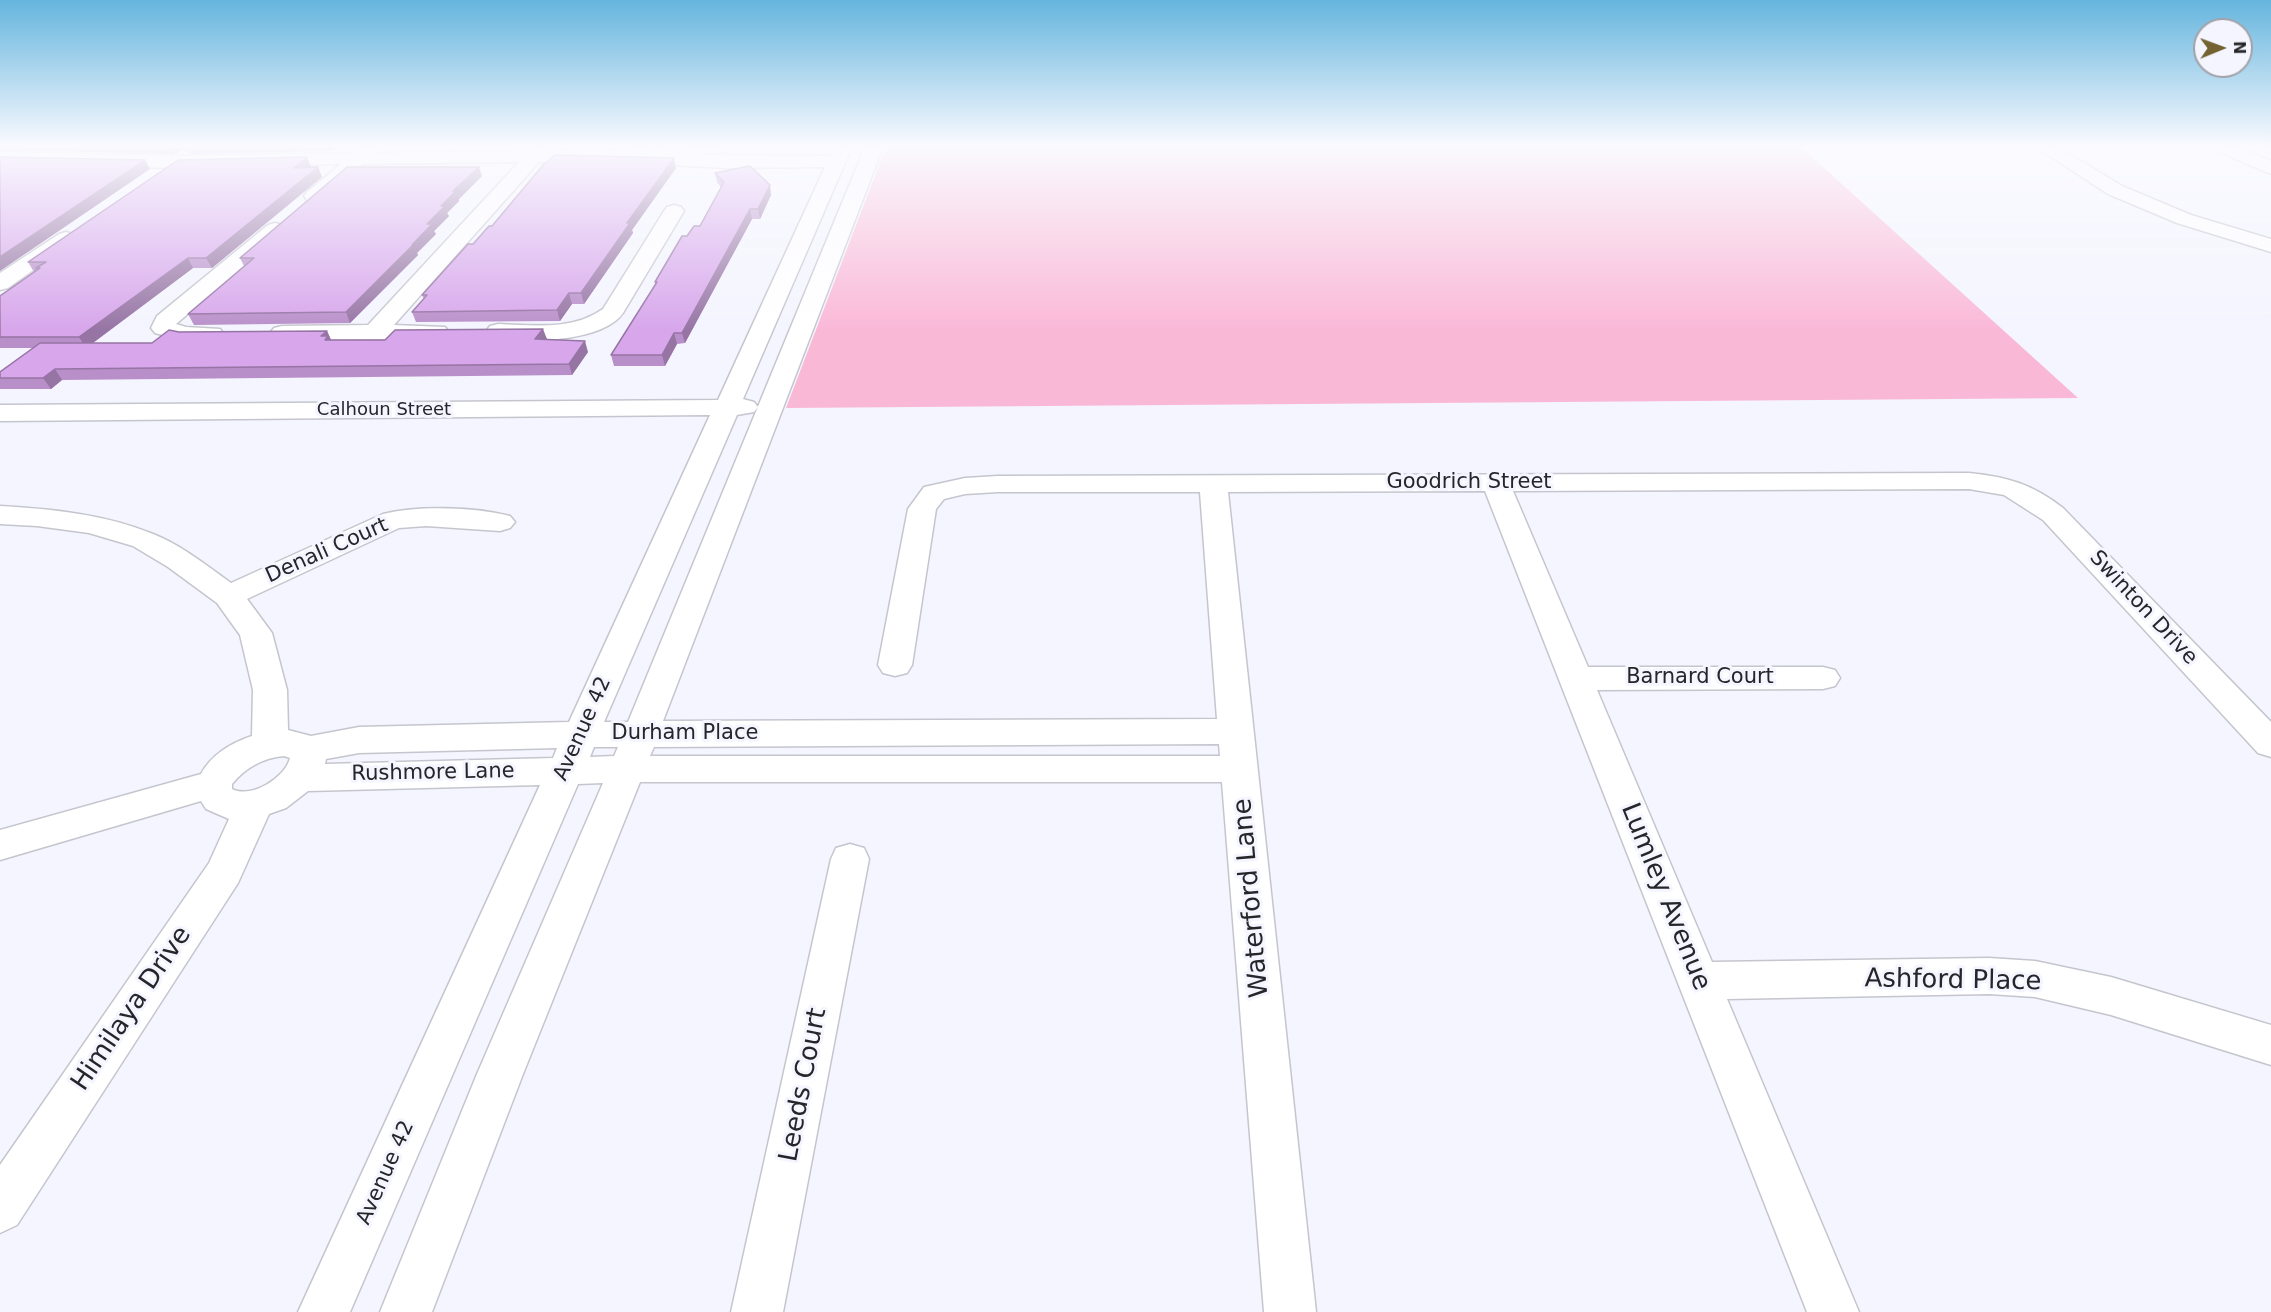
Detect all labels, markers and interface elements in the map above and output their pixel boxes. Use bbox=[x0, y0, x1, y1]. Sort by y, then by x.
north arrow bbox=[2193, 18, 2253, 78]
text: N bbox=[2230, 41, 2249, 55]
street label: Calhoun Street bbox=[317, 399, 451, 421]
street label: Goodrich Street bbox=[1386, 470, 1552, 496]
street label: Denali Court bbox=[262, 513, 392, 589]
street label: Swinton Drive bbox=[2084, 546, 2202, 670]
street label: Barnard Court bbox=[1626, 665, 1774, 691]
street label: Avenue 42 bbox=[549, 673, 617, 785]
street label: Durham Place bbox=[612, 721, 758, 747]
street label: Rushmore Lane bbox=[351, 759, 515, 787]
street label: Waterford Lane bbox=[1228, 797, 1276, 999]
street label: Lumley Avenue bbox=[1613, 799, 1717, 995]
street label: Himilaya Drive bbox=[66, 921, 198, 1097]
street label: Ashford Place bbox=[1864, 964, 2042, 998]
street label: Leeds Court bbox=[774, 1006, 834, 1164]
street label: Avenue 42 bbox=[352, 1117, 420, 1229]

